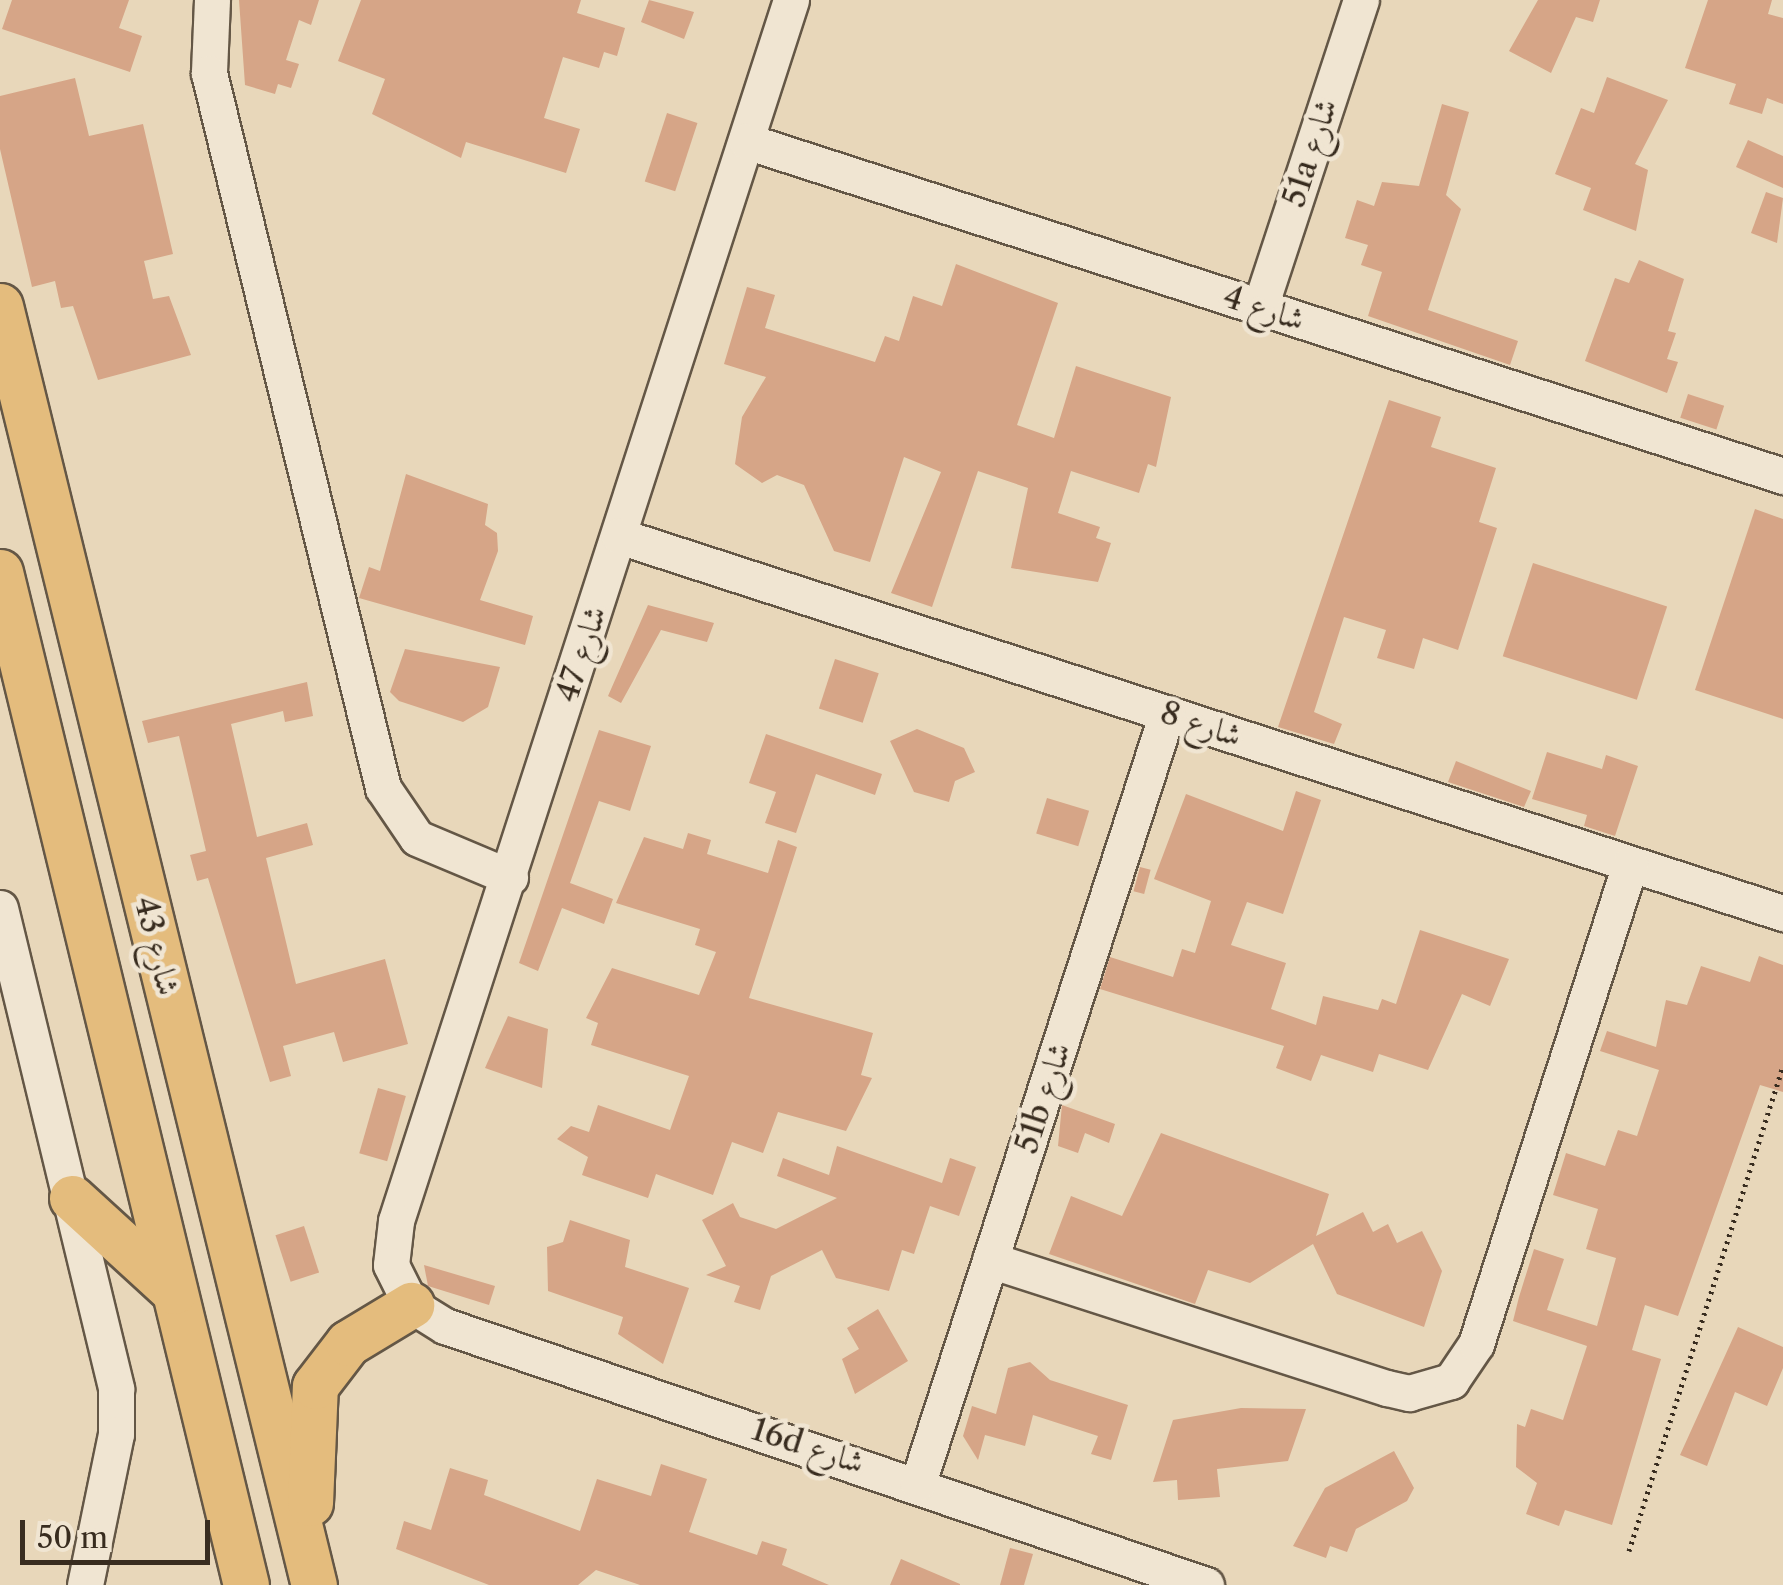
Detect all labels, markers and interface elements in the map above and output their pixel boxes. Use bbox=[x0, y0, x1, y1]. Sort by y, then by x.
street label: 51a شارع bbox=[1274, 94, 1346, 212]
street label: شارع 4 bbox=[1219, 277, 1309, 339]
street label: شارع 47 bbox=[548, 601, 614, 707]
street label: شارع 8 bbox=[1156, 693, 1246, 755]
street label: شارع 43 bbox=[126, 893, 188, 999]
street label: 51b شارع bbox=[1007, 1038, 1079, 1158]
street label: 16d شارع bbox=[747, 1410, 869, 1482]
scale bar bbox=[25, 1500, 215, 1562]
text: 50 m bbox=[37, 1519, 108, 1556]

